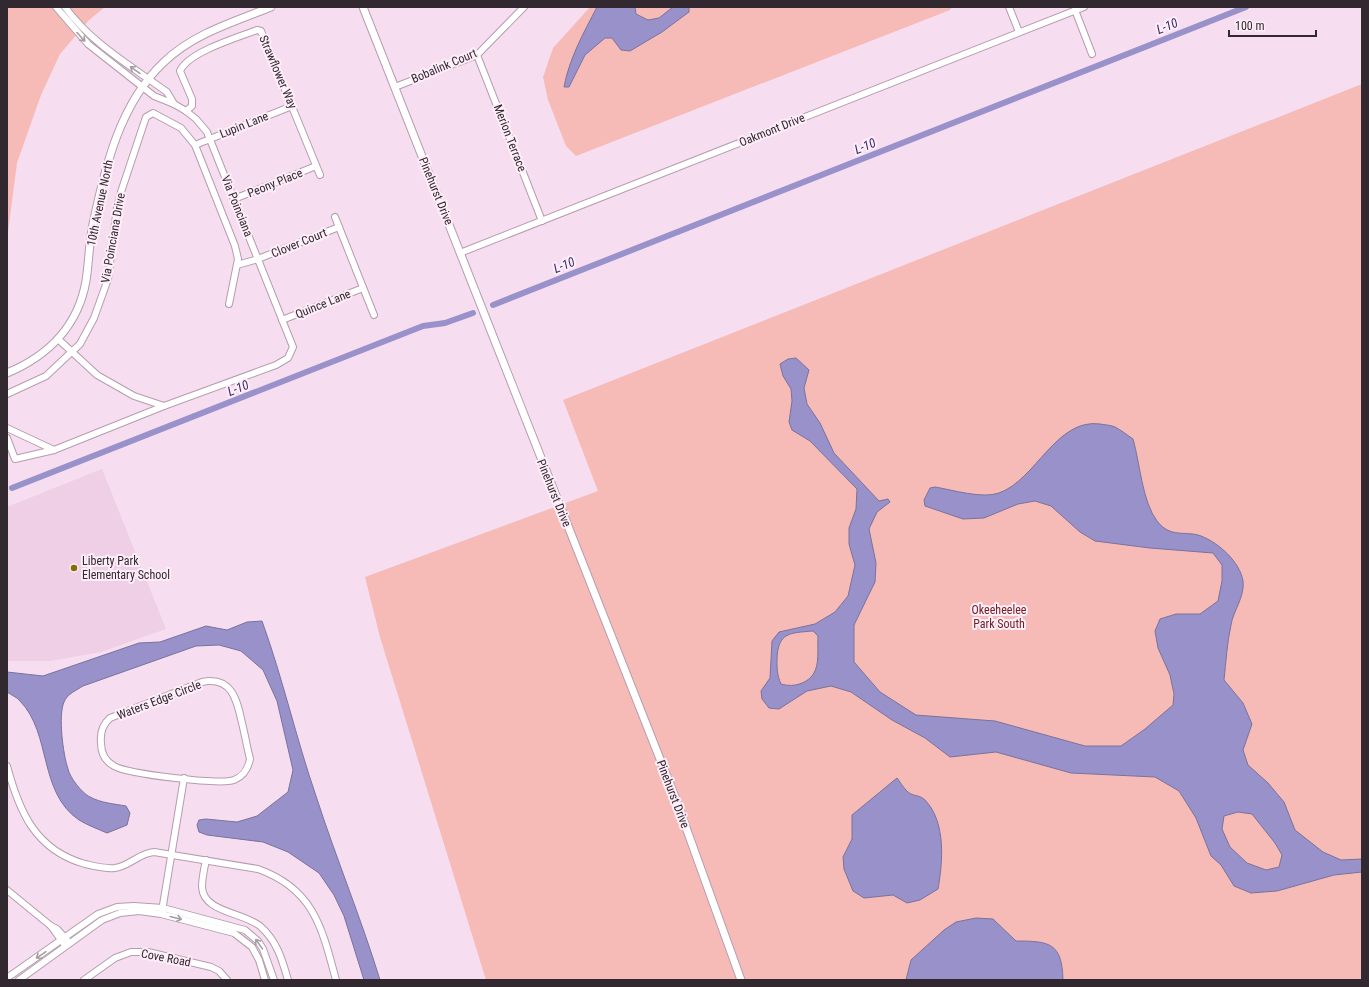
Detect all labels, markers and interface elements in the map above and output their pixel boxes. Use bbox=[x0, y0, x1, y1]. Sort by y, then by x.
scale bar bbox=[1229, 12, 1316, 38]
water label: L-10 bbox=[1154, 15, 1180, 37]
text: 100 m bbox=[1235, 19, 1265, 33]
one-way arrow bbox=[77, 31, 86, 42]
street label: Strawflower Way bbox=[256, 33, 300, 111]
street label: Bobalink Court bbox=[409, 46, 479, 86]
one-way arrow bbox=[130, 66, 141, 74]
street label: Merion Terrace bbox=[491, 102, 529, 174]
street label: Lupin Lane bbox=[218, 109, 271, 141]
street label: Oakmont Drive bbox=[737, 110, 807, 150]
water label: L-10 bbox=[852, 135, 878, 157]
street label: Pinehurst Drive bbox=[416, 155, 456, 227]
street label: 10th Avenue North bbox=[84, 158, 116, 248]
street label: Peony Place bbox=[245, 165, 305, 200]
street label: Via Poinciana bbox=[218, 173, 256, 239]
street label: Via Poinciana Drive bbox=[98, 191, 128, 284]
street label: Clover Court bbox=[269, 225, 329, 260]
water label: L-10 bbox=[551, 254, 577, 276]
street label: Quince Lane bbox=[293, 286, 353, 321]
water label: L-10 bbox=[225, 377, 251, 399]
street label: Pinehurst Drive bbox=[534, 457, 574, 529]
place label: Liberty Park Elementary School bbox=[82, 554, 170, 582]
marker: Liberty Park Elementary School bbox=[69, 563, 79, 573]
park label: Okeeheelee Park South bbox=[972, 603, 1027, 631]
street label: Waters Edge Circle bbox=[115, 677, 203, 722]
street label: Pinehurst Drive bbox=[654, 758, 693, 830]
one-way arrow bbox=[169, 914, 182, 922]
one-way arrow bbox=[255, 939, 263, 950]
street label: Cove Road bbox=[140, 946, 192, 970]
one-way arrow bbox=[36, 951, 47, 959]

